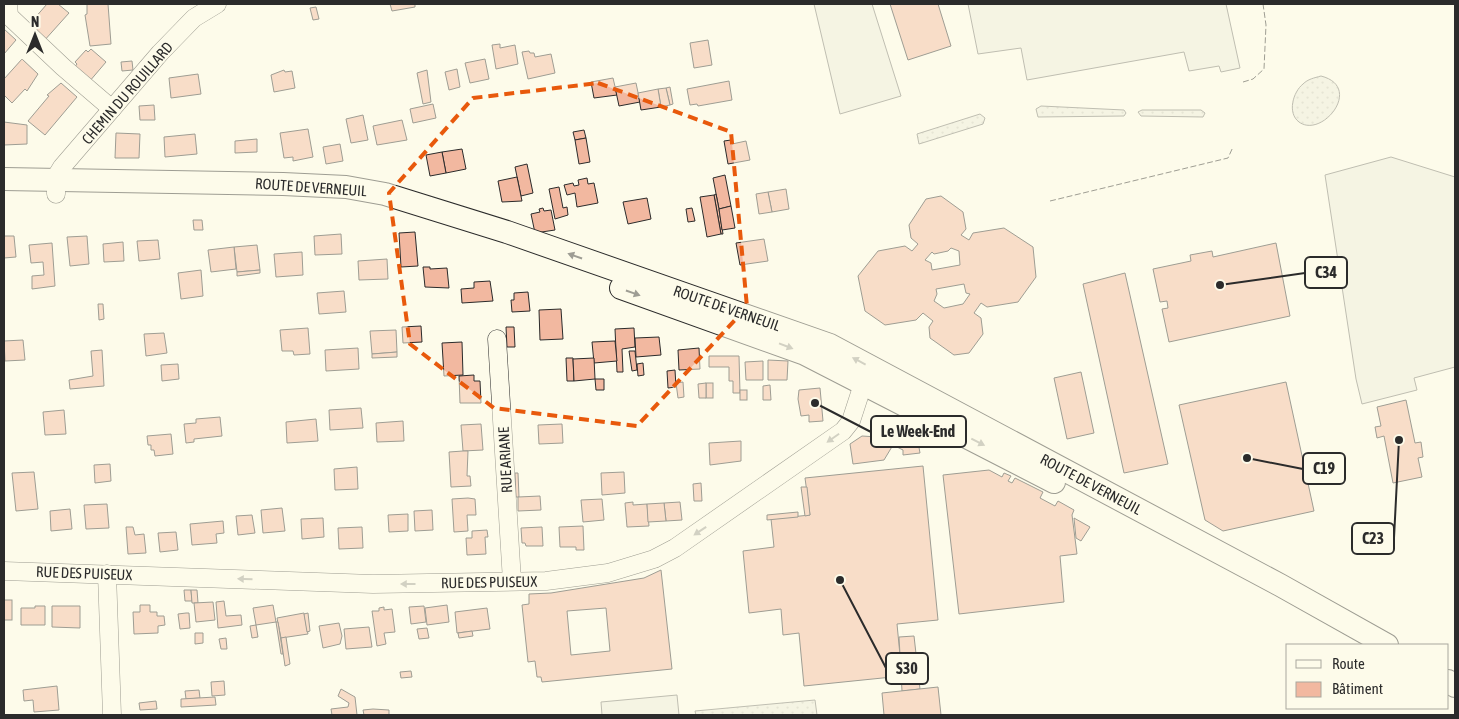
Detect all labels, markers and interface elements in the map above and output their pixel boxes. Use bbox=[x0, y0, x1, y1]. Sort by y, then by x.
north arrow bbox=[10, 10, 60, 60]
text: N bbox=[31, 14, 39, 30]
street label: CHEMIN DU ROUILLARD bbox=[78, 39, 176, 147]
street label: ROUTE DE VERNEUIL bbox=[255, 175, 368, 199]
one-way arrow bbox=[567, 252, 582, 260]
callout: C34 bbox=[1305, 257, 1347, 288]
text: C34 bbox=[1315, 263, 1338, 281]
street label: ROUTE DE VERNEUIL bbox=[671, 282, 783, 334]
one-way arrow bbox=[625, 290, 640, 297]
one-way arrow bbox=[779, 343, 793, 351]
one-way arrow bbox=[852, 357, 867, 365]
callout: Le Week-End bbox=[871, 416, 966, 447]
text: Le Week-End bbox=[881, 422, 956, 440]
street label: RUE ARIANE bbox=[495, 426, 515, 493]
one-way arrow bbox=[826, 433, 840, 443]
one-way arrow bbox=[971, 438, 985, 446]
street label: ROUTE DE VERNEUIL bbox=[1038, 450, 1145, 518]
callout: C19 bbox=[1303, 453, 1345, 484]
text: C19 bbox=[1313, 459, 1336, 477]
callout: C23 bbox=[1352, 523, 1394, 554]
one-way arrow bbox=[693, 527, 707, 536]
text: C23 bbox=[1362, 529, 1384, 547]
street label: RUE DES PUISEUX bbox=[36, 563, 133, 583]
street label: RUE DES PUISEUX bbox=[441, 573, 538, 591]
one-way arrow bbox=[237, 574, 253, 582]
one-way arrow bbox=[399, 580, 415, 588]
legend bbox=[1286, 644, 1449, 709]
callout: S30 bbox=[886, 653, 928, 684]
text: Route bbox=[1332, 655, 1365, 672]
text: S30 bbox=[896, 659, 918, 677]
text: Bâtiment bbox=[1332, 680, 1383, 697]

